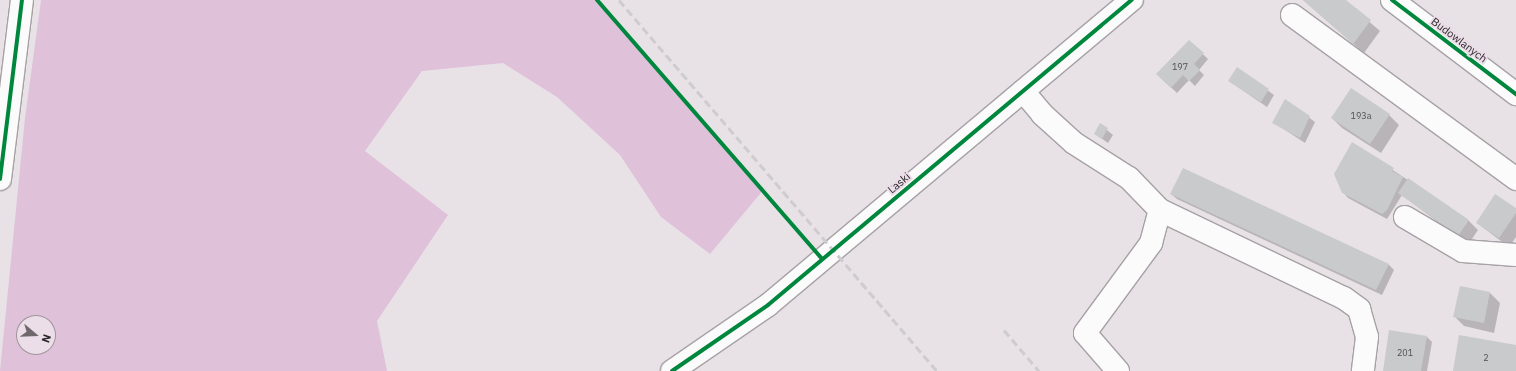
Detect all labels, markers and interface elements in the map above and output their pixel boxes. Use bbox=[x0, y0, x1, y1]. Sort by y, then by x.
street label: Budowlanych bbox=[1428, 15, 1490, 65]
house number: 197 bbox=[1172, 62, 1188, 72]
house number: 193a bbox=[1350, 111, 1372, 121]
street label: Laski bbox=[885, 170, 913, 196]
north arrow bbox=[16, 315, 56, 355]
text: N bbox=[38, 333, 54, 345]
house number: 201 bbox=[1397, 348, 1413, 358]
house number: 2 bbox=[1483, 353, 1489, 363]

